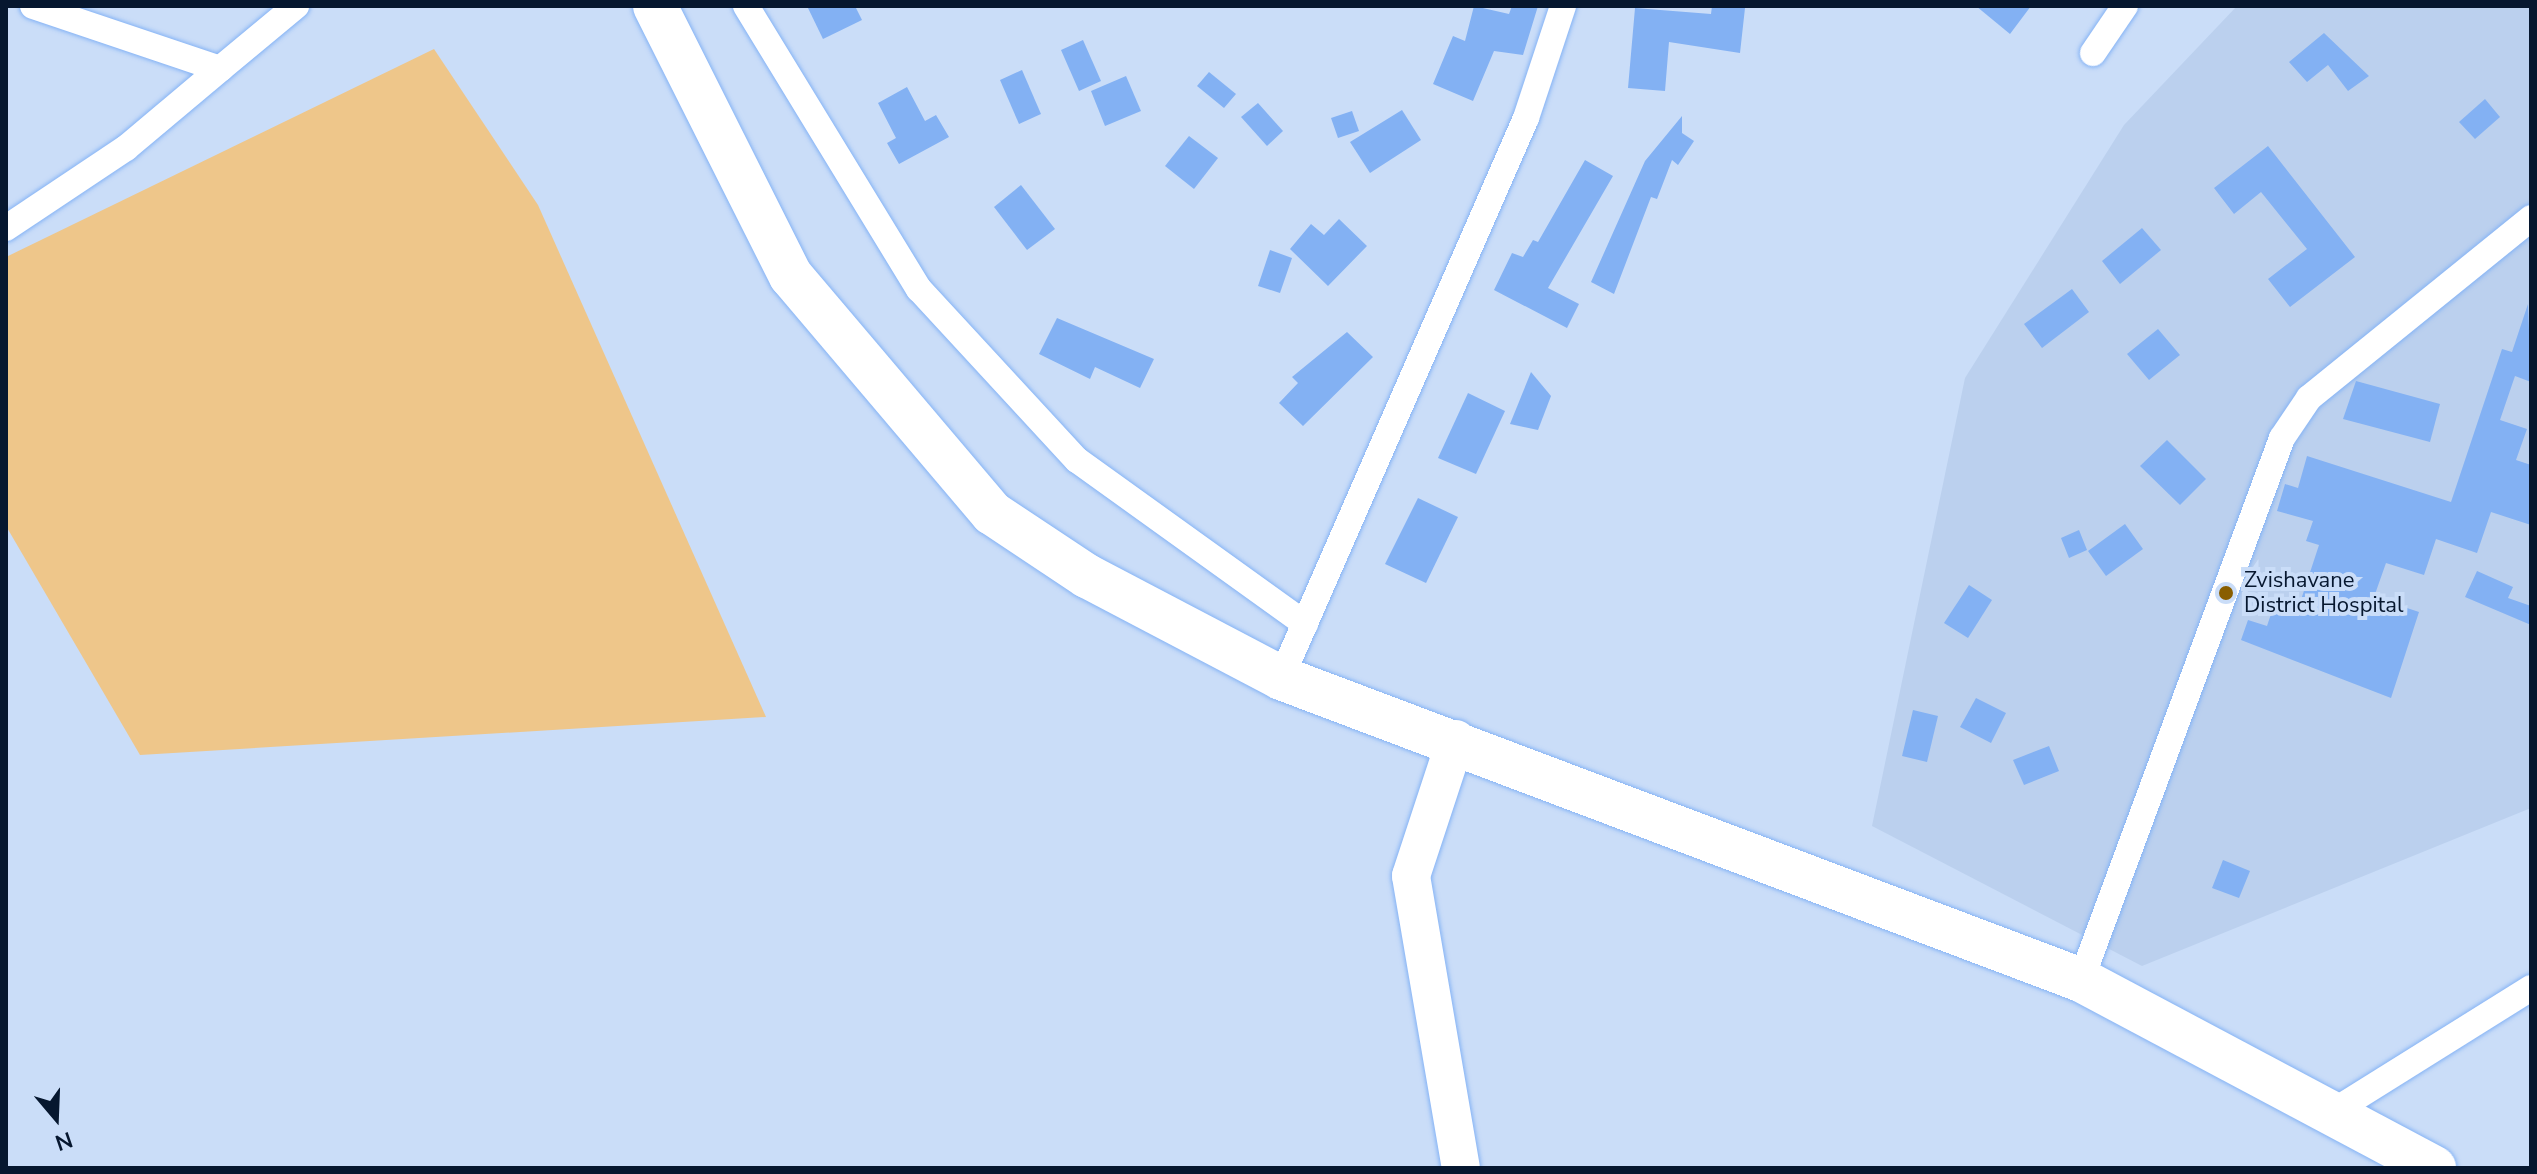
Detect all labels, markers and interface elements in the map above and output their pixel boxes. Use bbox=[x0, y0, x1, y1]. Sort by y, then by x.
place label: Zvishavane District Hospital bbox=[2244, 567, 2403, 618]
marker: Zvishavane District Hospital bbox=[2215, 582, 2237, 604]
north arrow bbox=[16, 1078, 96, 1158]
text: N bbox=[51, 1124, 76, 1158]

